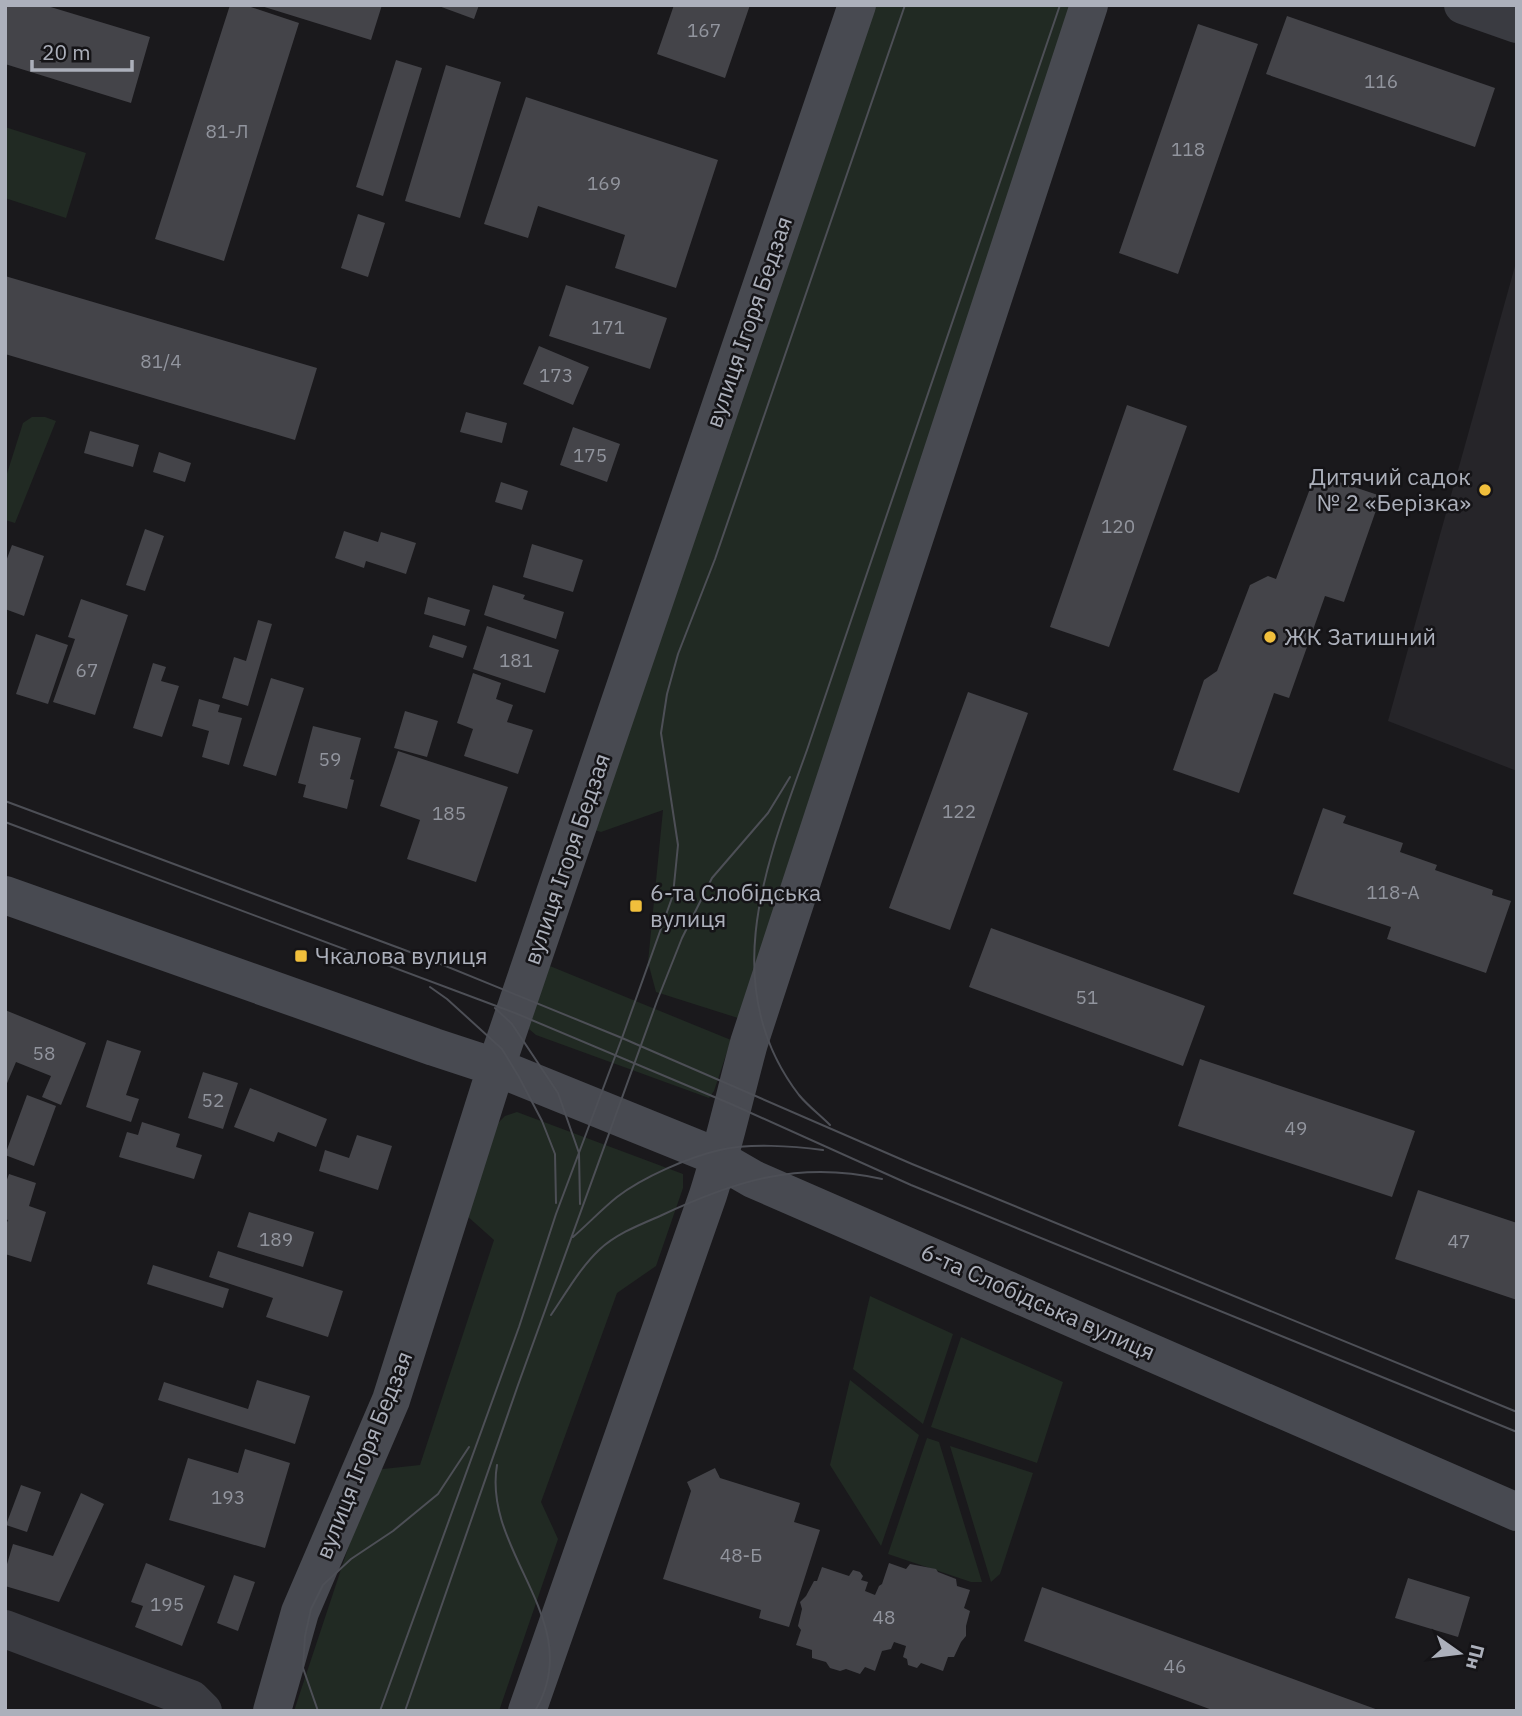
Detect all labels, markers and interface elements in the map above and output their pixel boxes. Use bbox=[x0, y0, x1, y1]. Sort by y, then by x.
house number: 167 bbox=[687, 18, 721, 42]
scale bar bbox=[32, 28, 131, 72]
text: 20 m bbox=[42, 38, 91, 66]
house number: 116 bbox=[1364, 69, 1398, 93]
house number: 81-Л bbox=[206, 119, 248, 143]
house number: 118 bbox=[1171, 137, 1205, 161]
house number: 169 bbox=[587, 171, 621, 195]
street label: вулиця Ігоря Бедзая bbox=[698, 212, 798, 431]
house number: 171 bbox=[591, 315, 625, 339]
house number: 81/4 bbox=[140, 349, 182, 373]
house number: 173 bbox=[539, 363, 573, 387]
house number: 175 bbox=[573, 443, 607, 467]
place label: Дитячий садок № 2 «Берізка» bbox=[1309, 461, 1471, 517]
marker: Дитячий садок № 2 «Берізка» bbox=[1477, 482, 1493, 498]
house number: 120 bbox=[1101, 514, 1135, 538]
place label: ЖК Затишний bbox=[1284, 621, 1436, 651]
marker: ЖК Затишний bbox=[1262, 629, 1278, 645]
house number: 181 bbox=[499, 648, 533, 672]
house number: 67 bbox=[76, 658, 98, 682]
house number: 59 bbox=[319, 747, 341, 771]
street label: вулиця Ігоря Бедзая bbox=[516, 749, 616, 968]
house number: 122 bbox=[942, 799, 976, 823]
house number: 185 bbox=[432, 801, 466, 825]
place label: 6-та Слобідська вулиця bbox=[650, 877, 821, 933]
house number: 118-А bbox=[1366, 880, 1420, 904]
marker: 6-та Слобідська вулиця bbox=[628, 898, 644, 914]
place label: Чкалова вулиця bbox=[315, 940, 487, 970]
marker: Чкалова вулиця bbox=[293, 948, 309, 964]
house number: 51 bbox=[1076, 985, 1098, 1009]
house number: 58 bbox=[33, 1041, 55, 1065]
house number: 52 bbox=[202, 1088, 224, 1112]
house number: 49 bbox=[1285, 1116, 1307, 1140]
house number: 189 bbox=[259, 1227, 293, 1251]
house number: 47 bbox=[1448, 1229, 1470, 1253]
street label: 6-та Слобідська вулиця bbox=[917, 1236, 1160, 1366]
street label: вулиця Ігоря Бедзая bbox=[308, 1346, 418, 1563]
house number: 193 bbox=[211, 1485, 245, 1509]
house number: 48-Б bbox=[720, 1543, 762, 1567]
house number: 195 bbox=[150, 1592, 184, 1616]
house number: 48 bbox=[873, 1605, 895, 1629]
north arrow bbox=[1424, 1618, 1494, 1688]
text: Пн bbox=[1461, 1642, 1490, 1672]
house number: 46 bbox=[1164, 1654, 1186, 1678]

